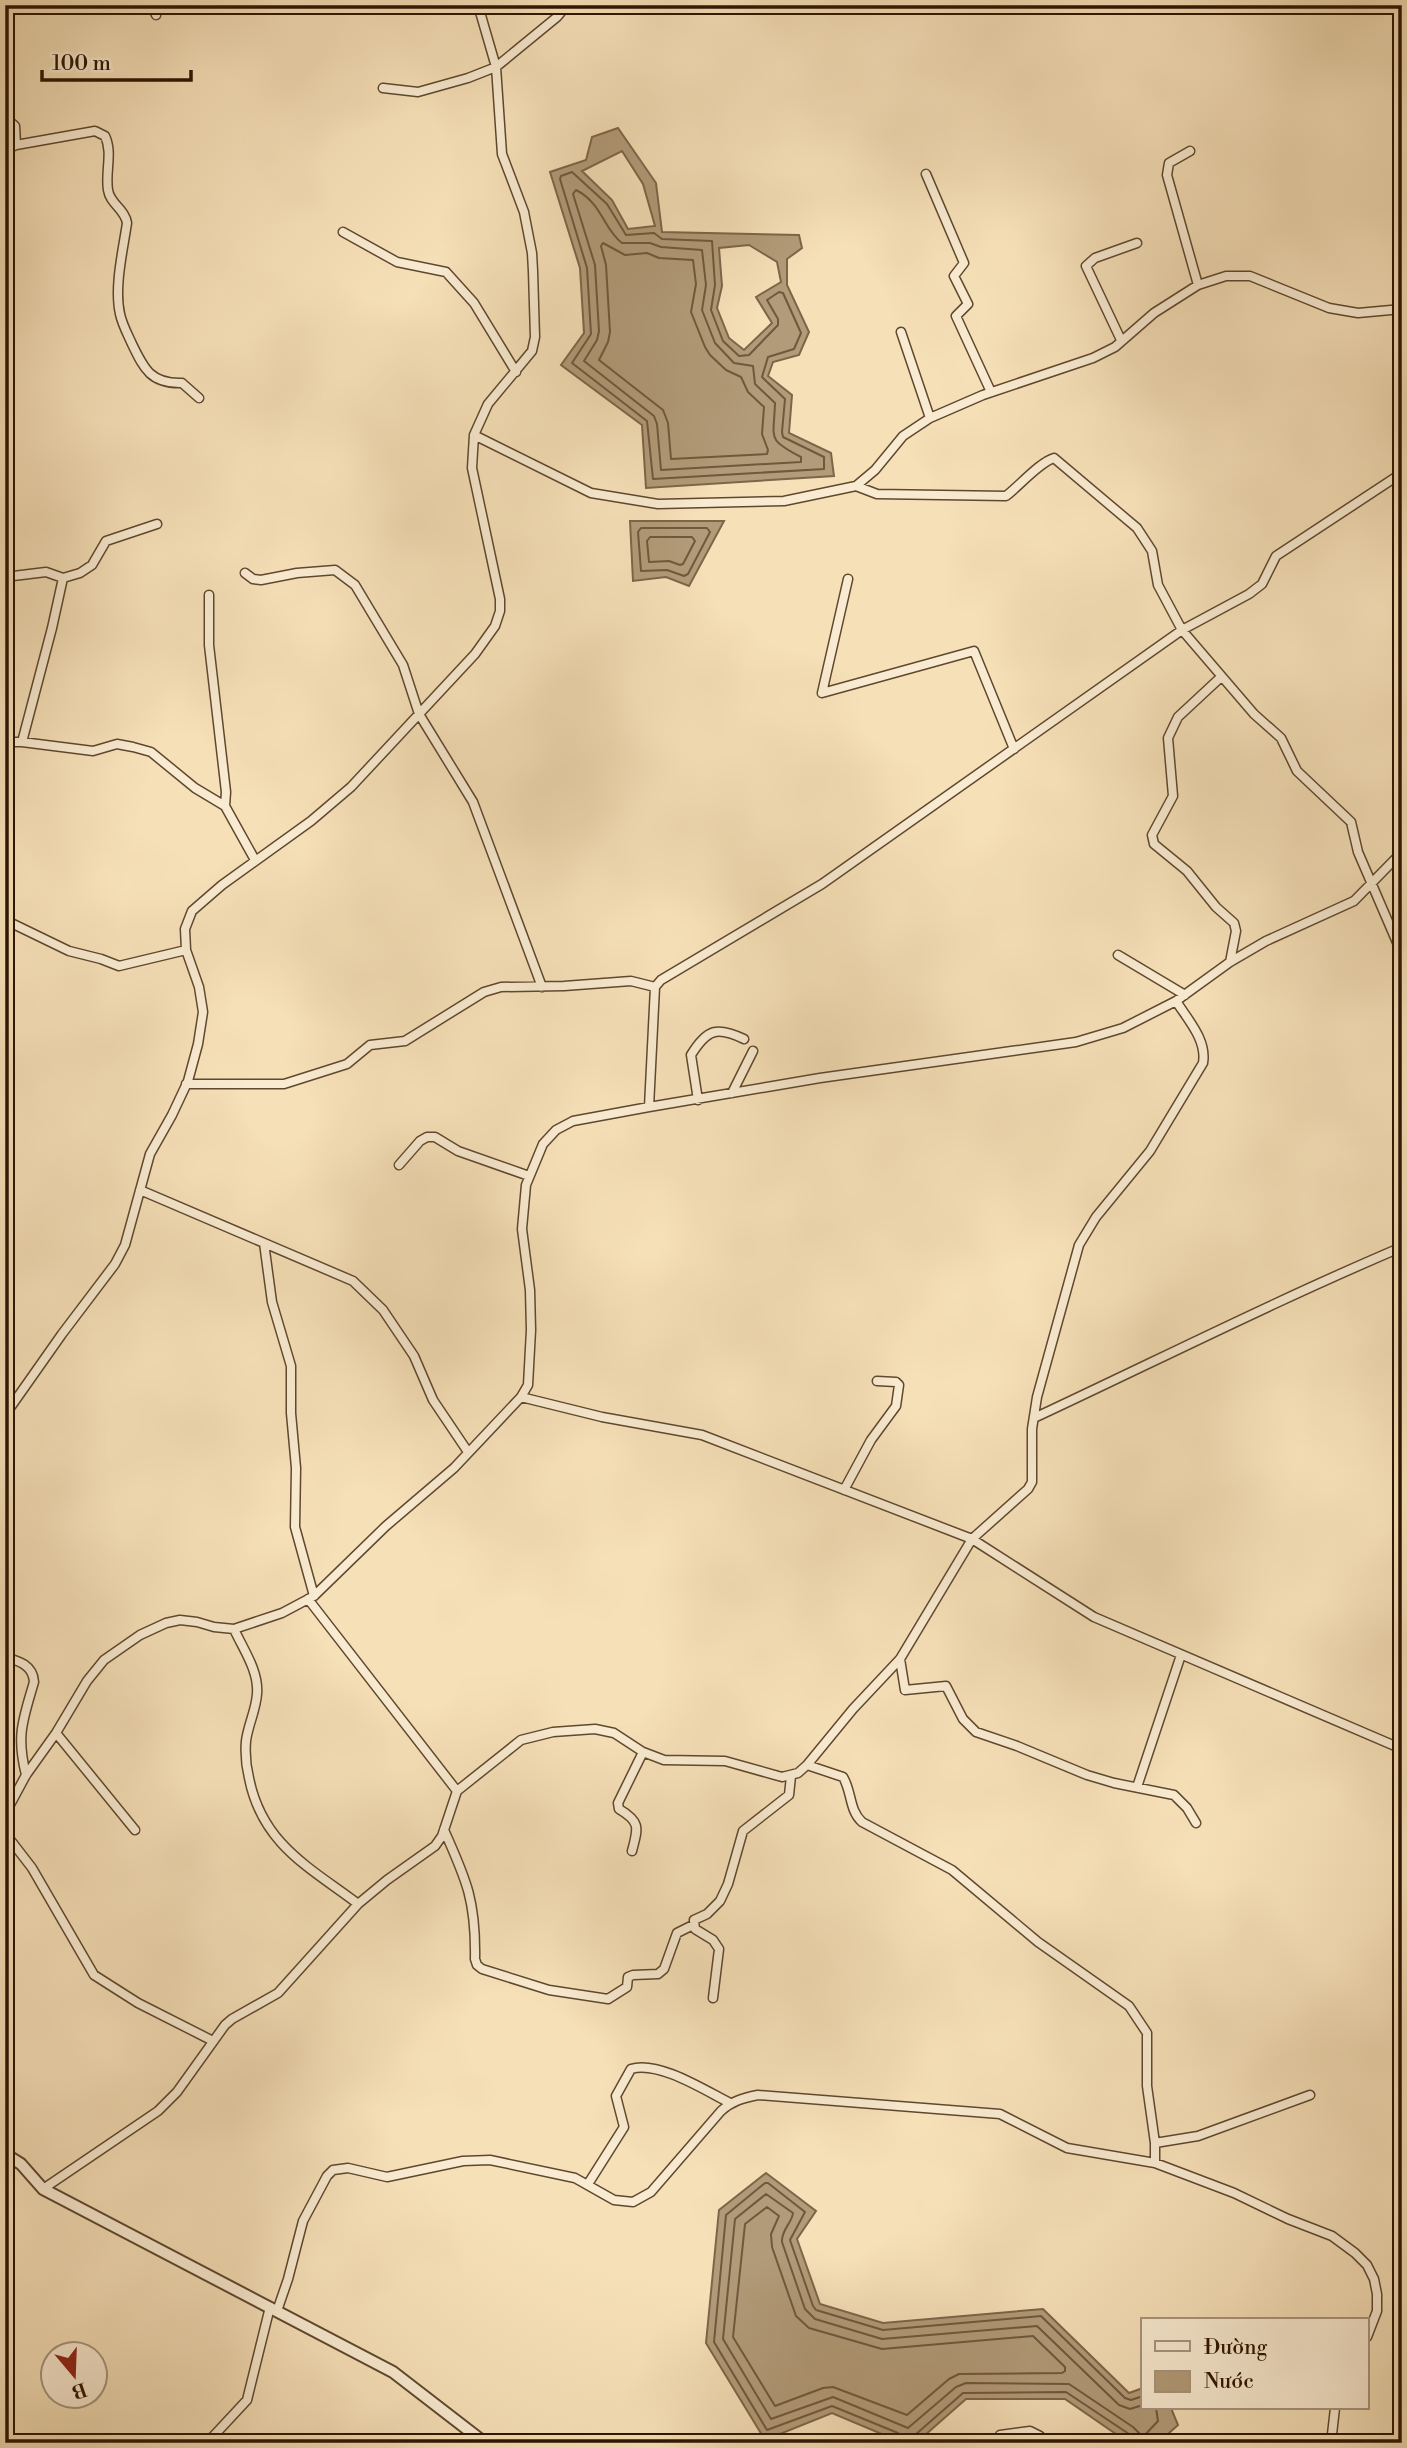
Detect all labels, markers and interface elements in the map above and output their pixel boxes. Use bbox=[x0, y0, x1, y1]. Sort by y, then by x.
scale bar bbox=[42, 38, 191, 82]
text: 100 m bbox=[52, 51, 111, 77]
legend bbox=[1141, 2318, 1368, 2410]
text: Đường bbox=[1204, 2335, 1268, 2361]
north arrow bbox=[38, 2340, 108, 2410]
text: Nước bbox=[1204, 2369, 1254, 2395]
text: B bbox=[69, 2376, 90, 2404]

